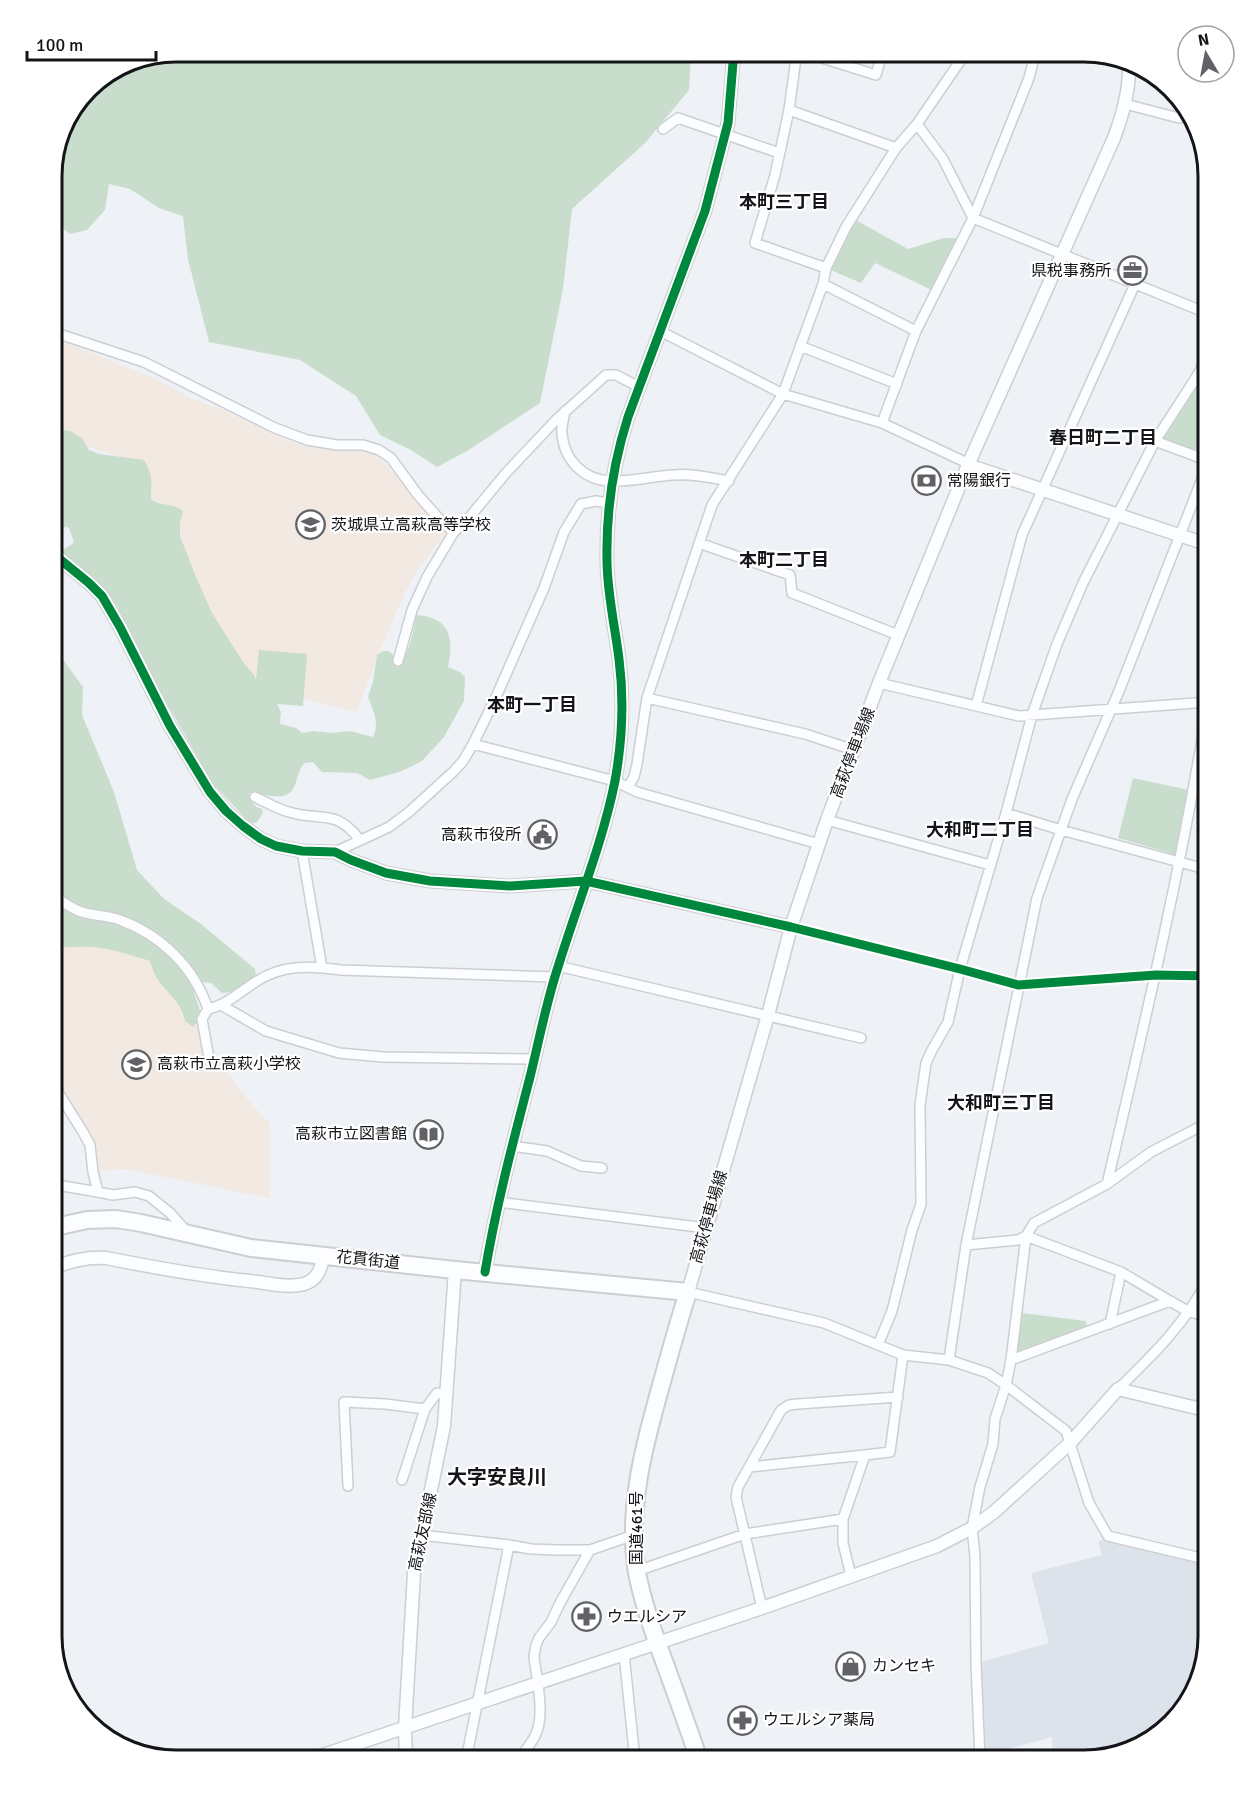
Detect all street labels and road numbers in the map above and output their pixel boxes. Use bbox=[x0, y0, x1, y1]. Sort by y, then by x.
street label: 高萩停車場線 bbox=[826, 705, 880, 801]
street label: 高萩停車場線 bbox=[686, 1168, 732, 1266]
street label: 花貫街道 bbox=[335, 1247, 401, 1273]
street label: 高萩友部線 bbox=[405, 1491, 441, 1573]
street label: 国道461号 bbox=[627, 1491, 647, 1565]

